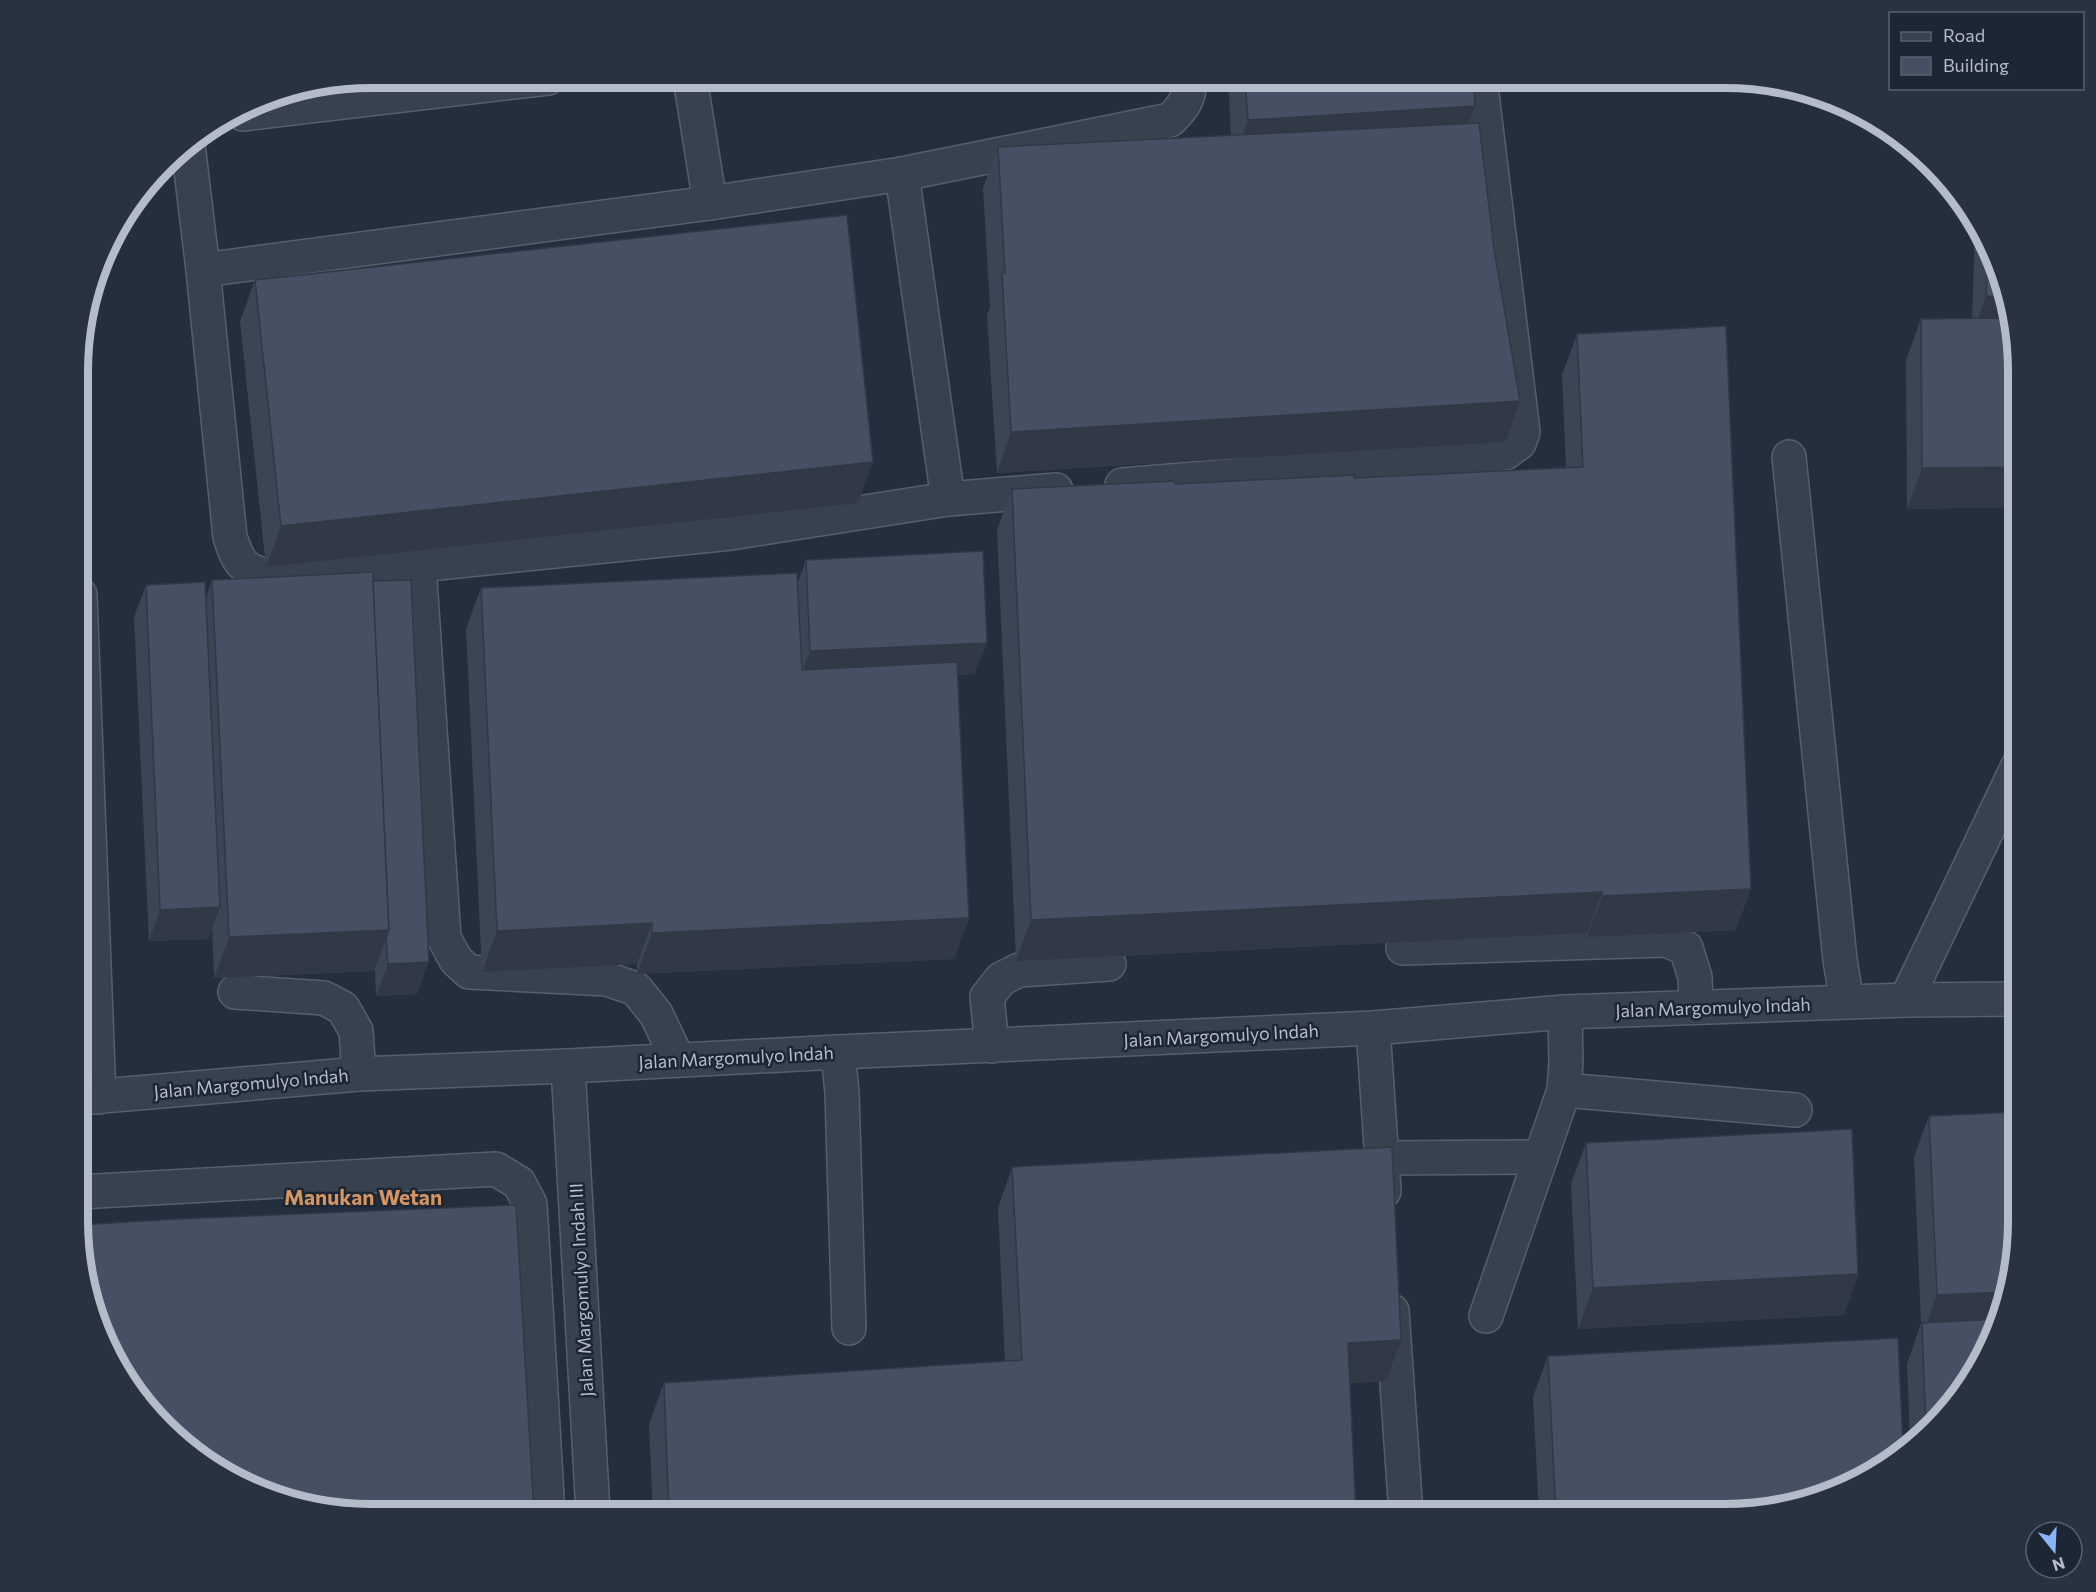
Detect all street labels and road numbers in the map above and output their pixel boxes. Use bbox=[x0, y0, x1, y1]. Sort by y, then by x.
street label: Jalan Margomulyo Indah bbox=[1615, 993, 1811, 1021]
street label: Jalan Margomulyo Indah bbox=[1123, 1019, 1319, 1051]
street label: Jalan Margomulyo Indah bbox=[638, 1041, 834, 1073]
street label: Jalan Margomulyo Indah bbox=[153, 1064, 349, 1102]
street label: Jalan Margomulyo Indah III bbox=[564, 1183, 598, 1397]

